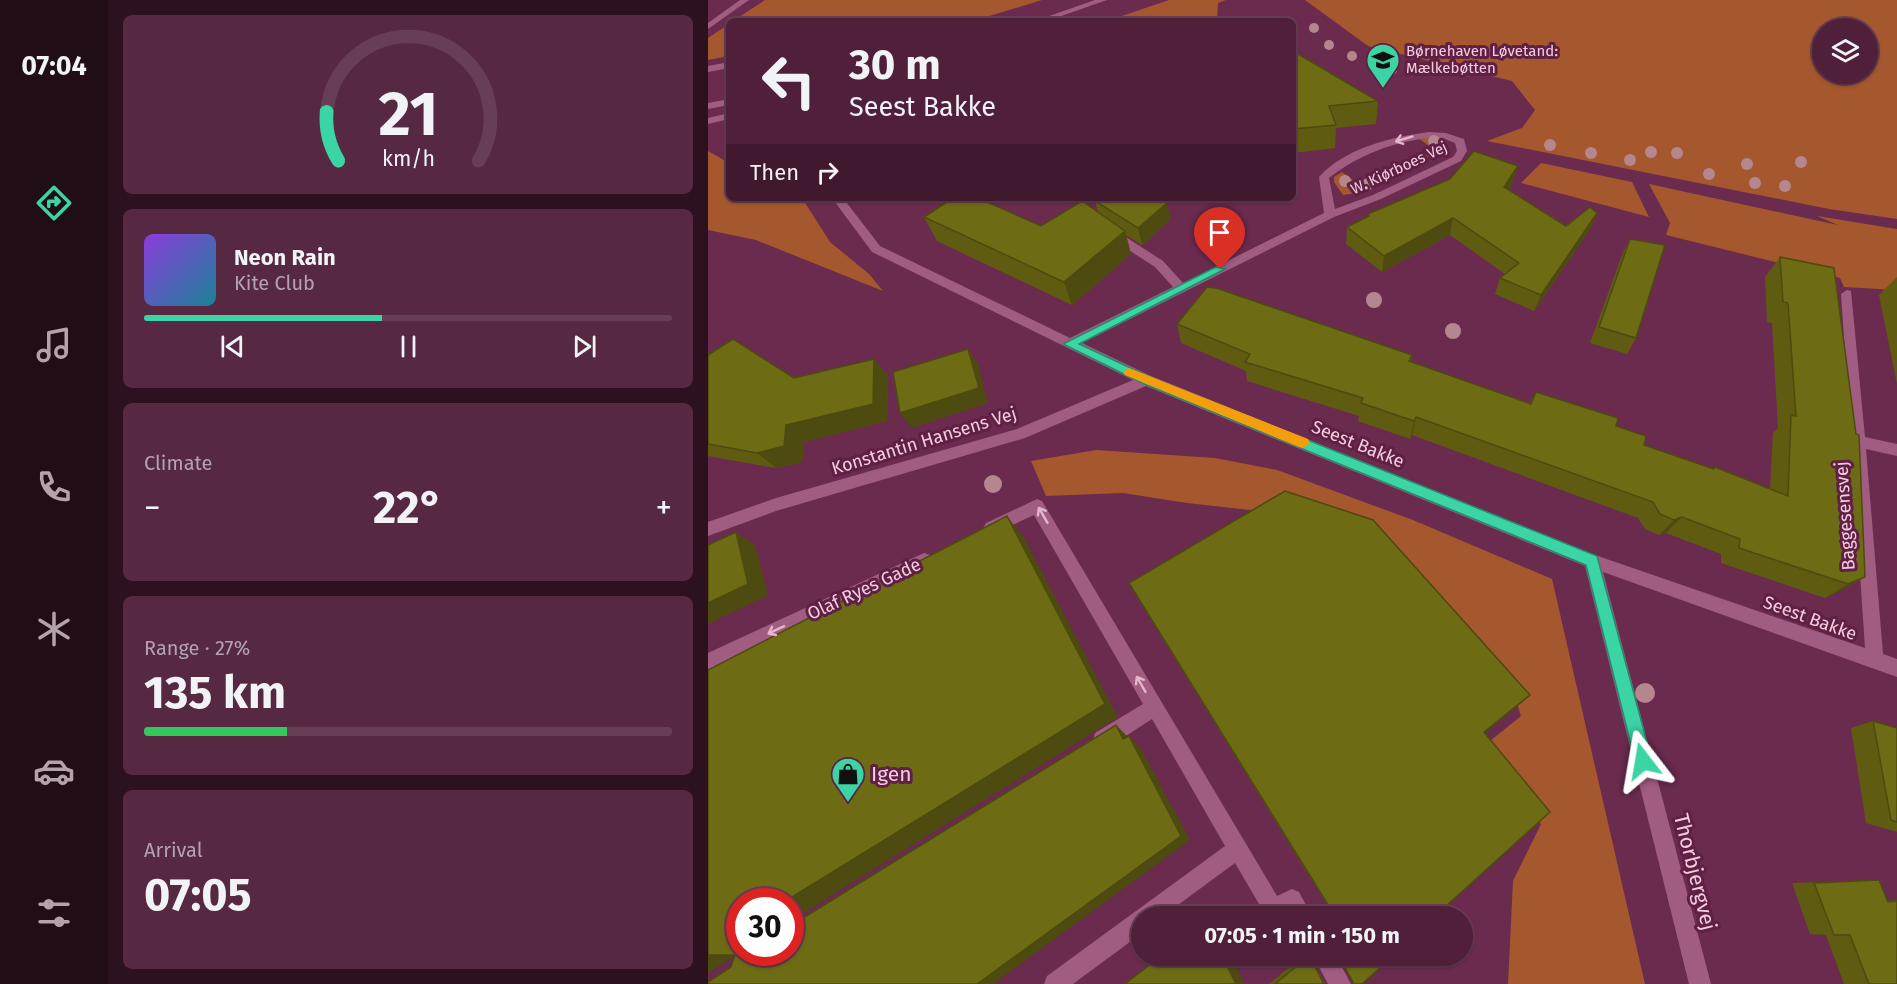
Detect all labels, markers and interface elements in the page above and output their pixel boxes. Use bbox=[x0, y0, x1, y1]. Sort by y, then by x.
map controls bbox=[1812, 18, 1878, 84]
button: layers bbox=[1812, 18, 1878, 84]
text: 30 m bbox=[849, 40, 941, 90]
icon: left bbox=[750, 42, 828, 120]
school or university icon: Børnehaven Løvetand: Mælkebøtten bbox=[1365, 42, 1401, 89]
place label: Børnehaven Løvetand: Mælkebøtten bbox=[1406, 42, 1558, 77]
text: 07:04 bbox=[21, 50, 87, 82]
text: 21 bbox=[378, 78, 438, 153]
text: Seest Bakke bbox=[849, 91, 996, 123]
one-way arrow bbox=[1395, 134, 1414, 145]
street label: W. Kiørboes Vej bbox=[1348, 138, 1450, 198]
text: km/h bbox=[381, 147, 435, 173]
icon: right bbox=[811, 156, 844, 189]
text: Then bbox=[750, 159, 799, 186]
icon: directions bbox=[33, 182, 75, 224]
pin bbox=[1194, 207, 1245, 269]
icon: arrive bbox=[1203, 216, 1236, 249]
text: Neon Rain bbox=[234, 244, 336, 271]
text: Kite Club bbox=[234, 271, 315, 295]
icon: music bbox=[33, 324, 75, 366]
icon: previous bbox=[216, 330, 249, 363]
icon: pause bbox=[392, 330, 425, 363]
icon: next bbox=[568, 330, 601, 363]
street label: Konstantin Hansens Vej bbox=[829, 402, 1019, 480]
street label: Seest Bakke bbox=[1308, 415, 1408, 473]
text: Climate bbox=[144, 451, 212, 475]
street label: Baggesensvej bbox=[1830, 461, 1860, 571]
icon: phone bbox=[33, 466, 75, 508]
text: 22° bbox=[373, 481, 443, 535]
text: − bbox=[144, 488, 161, 528]
text: + bbox=[656, 488, 672, 528]
one-way arrow bbox=[1037, 507, 1049, 524]
street label: Olaf Ryes Gade bbox=[804, 553, 924, 625]
street label: Seest Bakke bbox=[1760, 591, 1860, 645]
icon: climate bbox=[33, 608, 75, 650]
one-way arrow bbox=[767, 625, 785, 637]
text: Range · 27% bbox=[144, 636, 250, 660]
text: 135 km bbox=[144, 666, 286, 720]
one-way arrow bbox=[1135, 676, 1147, 693]
position arrow bbox=[1611, 729, 1675, 793]
icon: car bbox=[33, 750, 75, 792]
shop icon: Igen bbox=[830, 756, 866, 803]
place label: Igen bbox=[871, 761, 912, 787]
street label: Thorbjergvej bbox=[1668, 811, 1722, 933]
text: Arrival bbox=[144, 838, 203, 862]
text: 07:05 bbox=[144, 868, 252, 922]
speed limit sign: 30 bbox=[726, 888, 804, 966]
icon: filters bbox=[33, 892, 75, 934]
text: 07:05 · 1 min · 150 m bbox=[1204, 922, 1400, 949]

